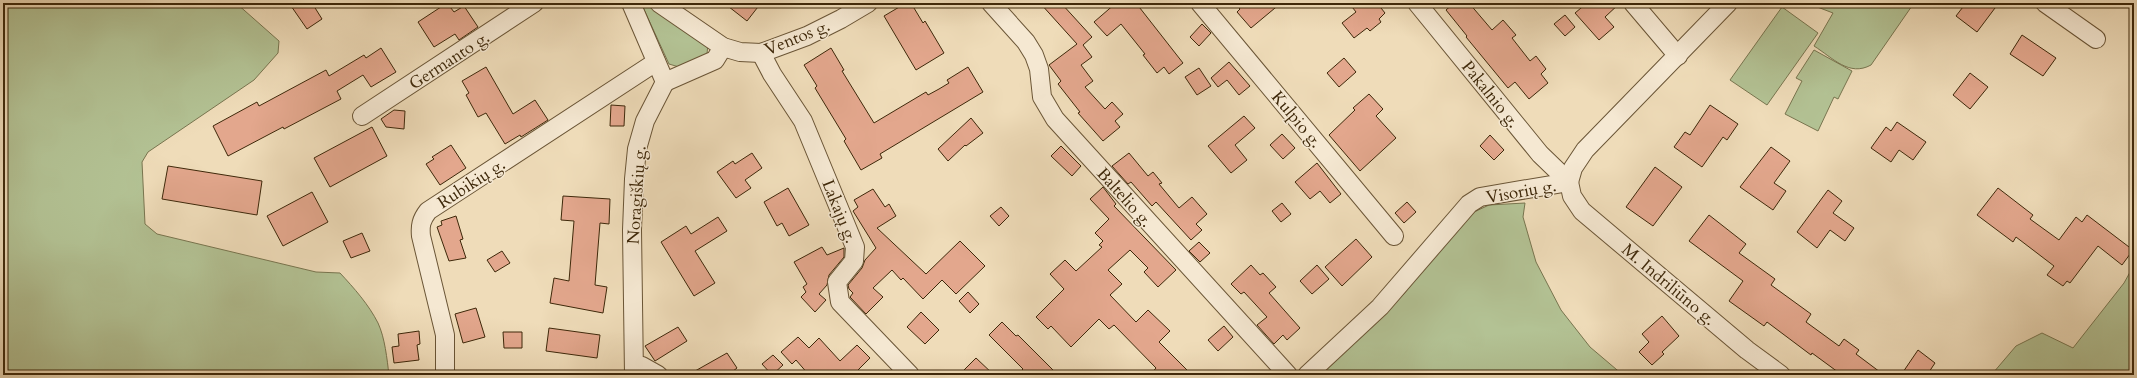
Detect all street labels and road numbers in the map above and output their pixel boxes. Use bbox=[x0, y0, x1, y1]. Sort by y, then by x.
street label: Ventos g. bbox=[761, 14, 833, 61]
street label: Germanto g. bbox=[405, 26, 494, 95]
street label: Pakalnio g. bbox=[1456, 56, 1525, 133]
street label: Kulpio g. bbox=[1266, 86, 1327, 153]
street label: Noragiškių g. bbox=[622, 145, 651, 245]
street label: Rubikių g. bbox=[433, 153, 510, 214]
street label: Baltelio g. bbox=[1092, 163, 1158, 232]
street label: Visorių g. bbox=[1484, 174, 1558, 209]
street label: Lakajų g. bbox=[816, 176, 863, 246]
street label: M. Indriliūno g. bbox=[1617, 238, 1721, 331]

